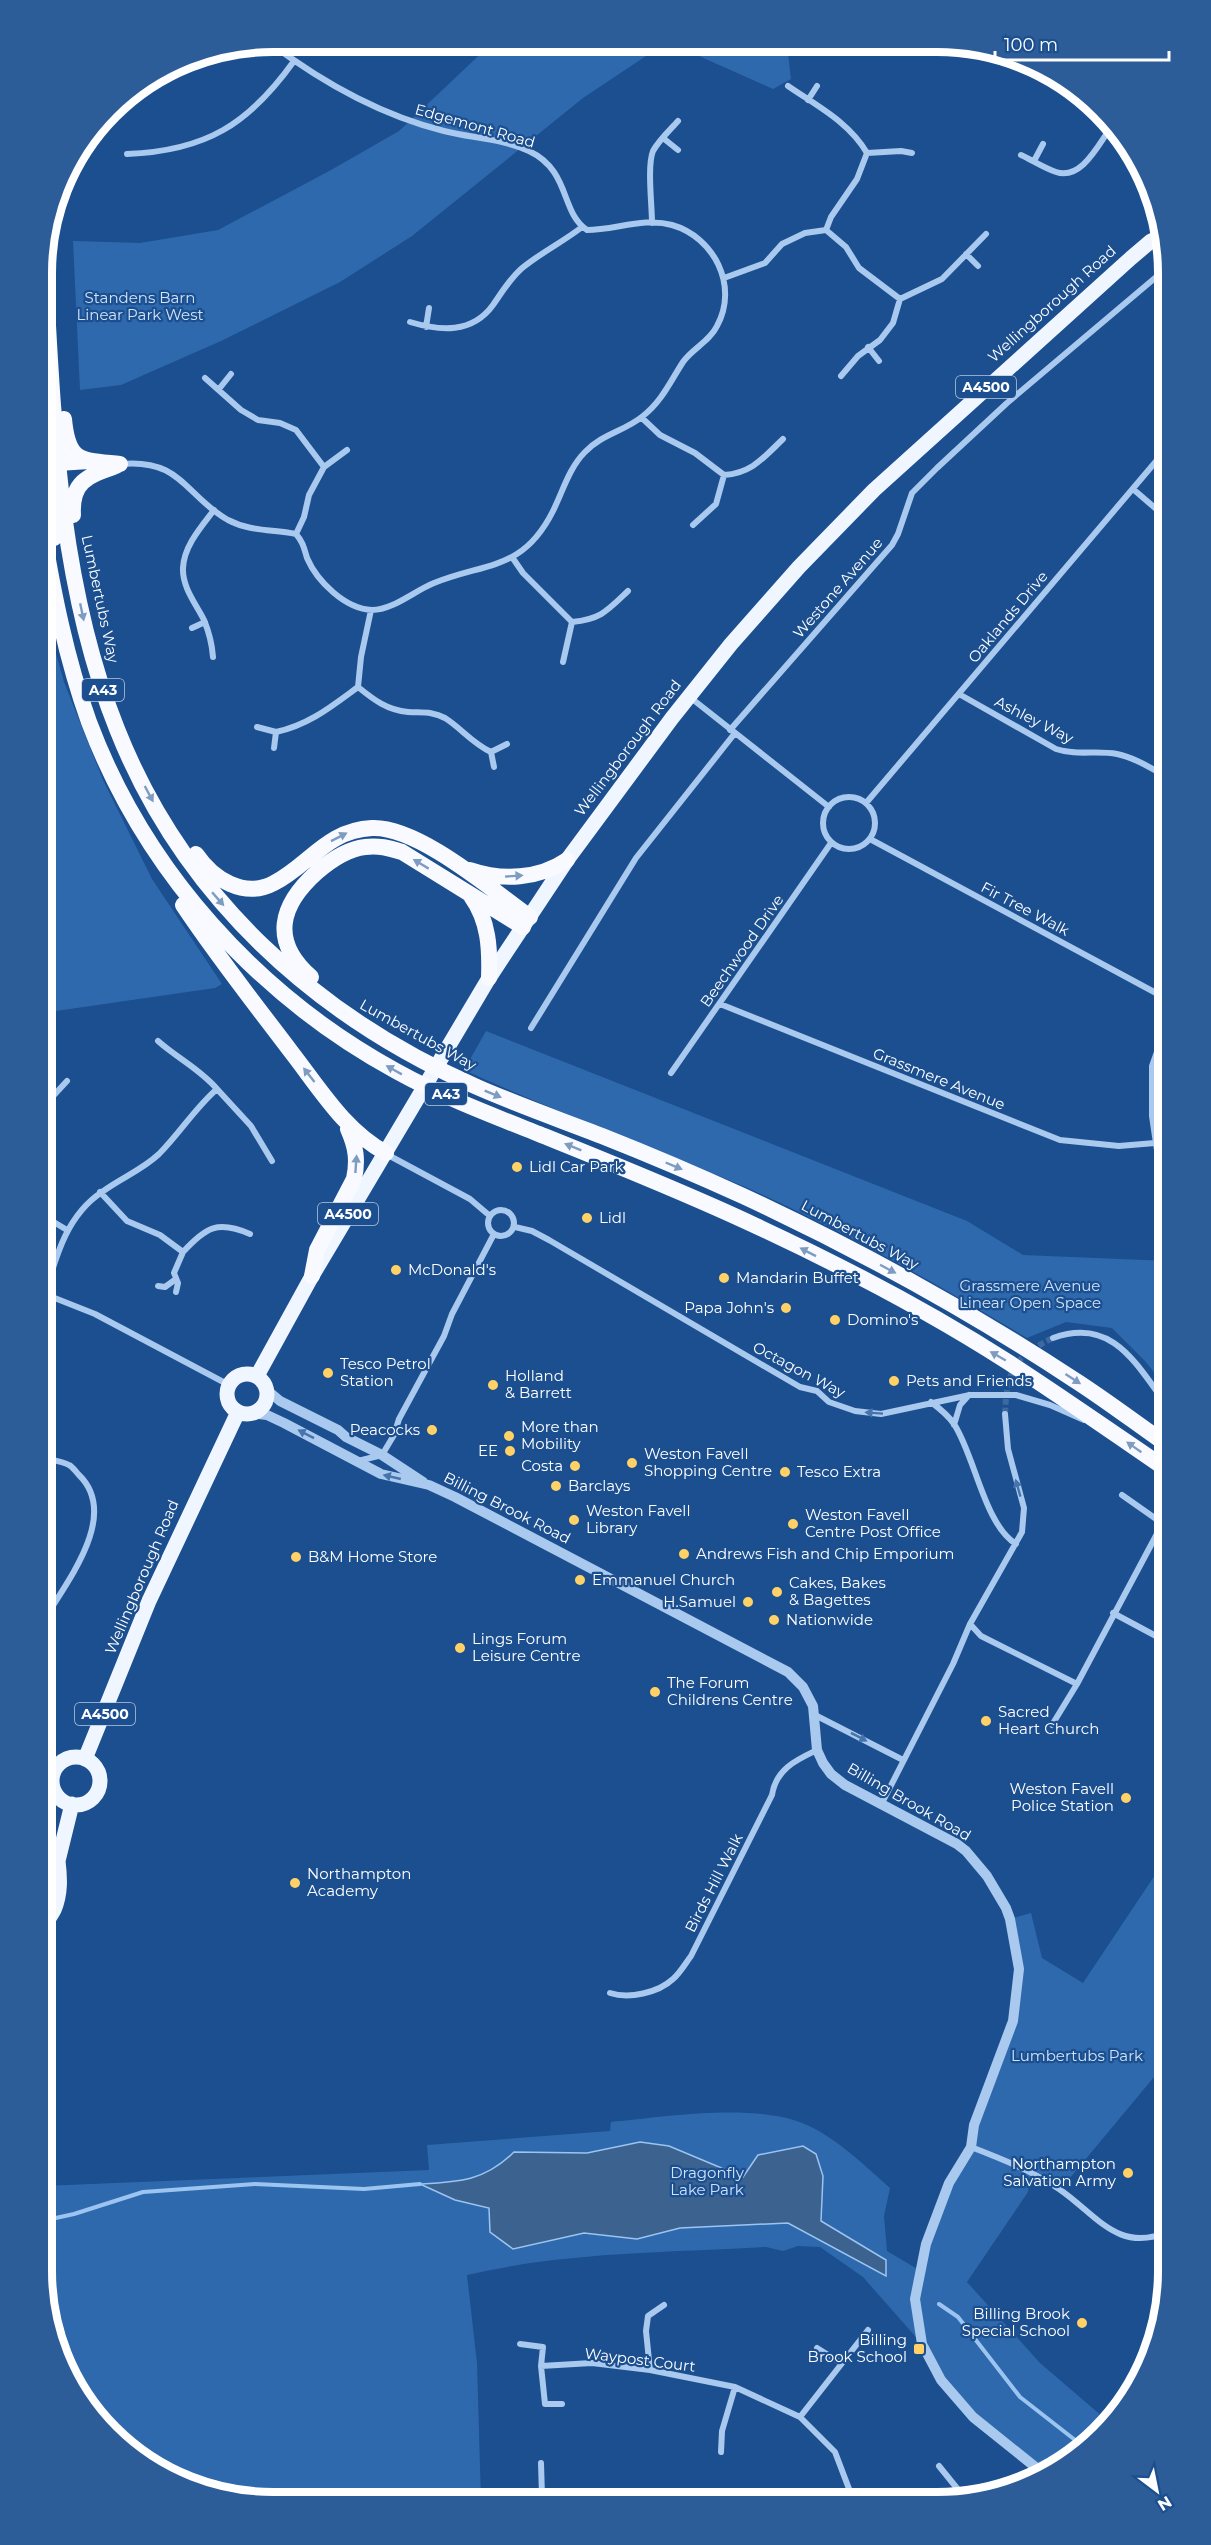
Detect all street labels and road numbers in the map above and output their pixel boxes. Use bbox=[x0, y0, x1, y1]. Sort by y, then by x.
street label: Edgemont Road bbox=[413, 99, 537, 152]
street label: Wellingborough Road bbox=[984, 241, 1120, 366]
road number: A4500 bbox=[956, 376, 1016, 398]
street label: Lumbertubs Way bbox=[78, 533, 124, 665]
street label: Westone Avenue bbox=[789, 533, 887, 642]
street label: Oaklands Drive bbox=[964, 567, 1052, 667]
street label: Wellingborough Road bbox=[570, 676, 685, 820]
road number: A43 bbox=[82, 679, 124, 701]
street label: Ashley Way bbox=[992, 692, 1078, 748]
street label: Fir Tree Walk bbox=[978, 877, 1073, 940]
street label: Beechwood Drive bbox=[696, 891, 787, 1011]
street label: Lumbertubs Way bbox=[357, 995, 481, 1075]
street label: Grassmere Avenue bbox=[870, 1043, 1008, 1114]
road number: A43 bbox=[425, 1083, 467, 1105]
street label: Lumbertubs Way bbox=[798, 1196, 923, 1274]
road number: A4500 bbox=[318, 1203, 378, 1225]
street label: Octagon Way bbox=[750, 1337, 850, 1402]
street label: Billing Brook Road bbox=[441, 1467, 574, 1548]
street label: Wellingborough Road bbox=[100, 1497, 183, 1657]
road number: A4500 bbox=[75, 1703, 135, 1725]
street label: Billing Brook Road bbox=[844, 1758, 975, 1845]
street label: Birds Hill Walk bbox=[680, 1830, 747, 1935]
street label: Waypost Court bbox=[584, 2343, 697, 2376]

